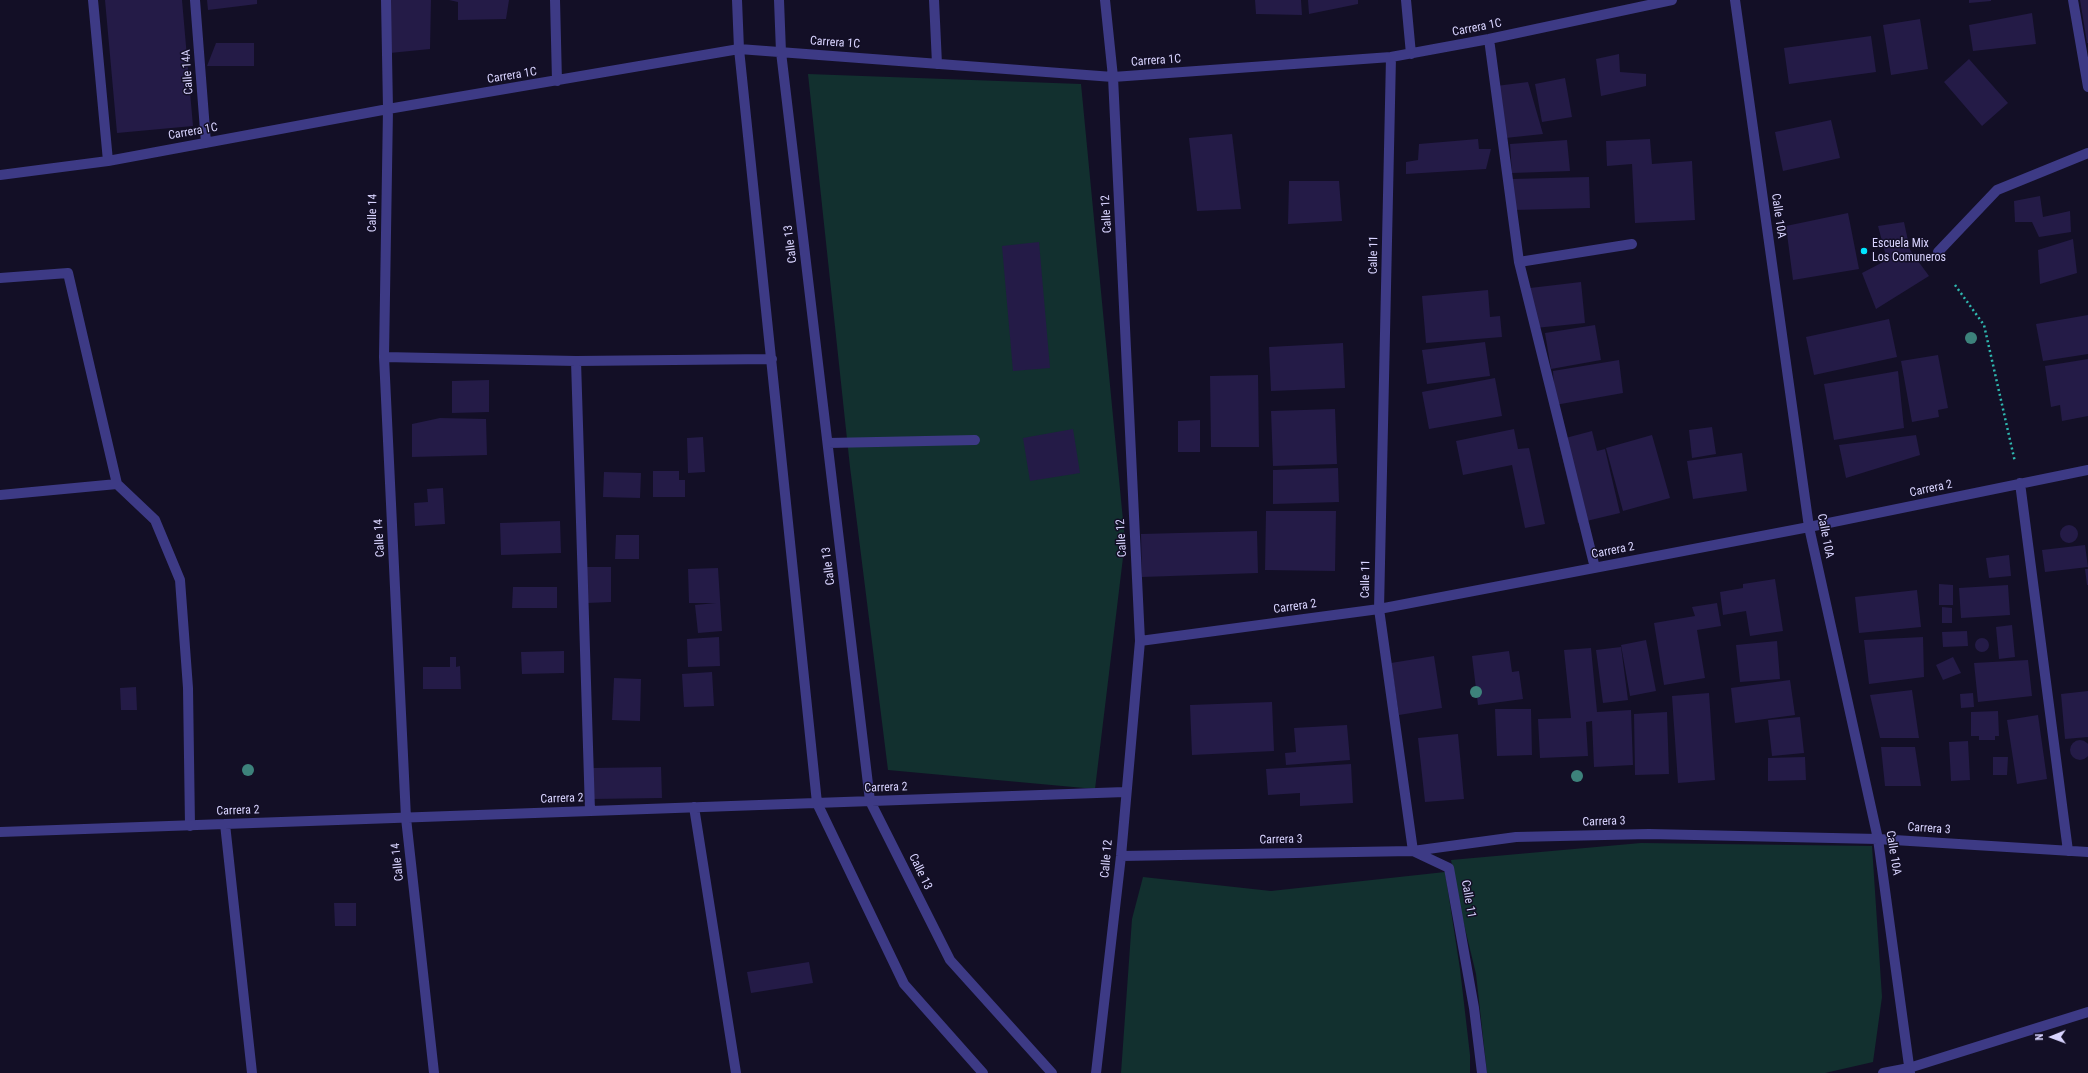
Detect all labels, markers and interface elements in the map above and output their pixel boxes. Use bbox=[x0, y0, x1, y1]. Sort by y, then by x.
street label: Carrera 1C bbox=[1451, 16, 1503, 40]
street label: Carrera 1C bbox=[810, 34, 860, 52]
street label: Calle 14A bbox=[179, 49, 197, 95]
street label: Carrera 1C bbox=[1131, 52, 1181, 70]
street label: Carrera 1C bbox=[486, 65, 538, 87]
street label: Carrera 1C bbox=[167, 121, 219, 143]
street label: Calle 10A bbox=[1768, 193, 1788, 239]
street label: Calle 14 bbox=[365, 194, 381, 232]
street label: Calle 12 bbox=[1099, 195, 1115, 233]
street label: Calle 13 bbox=[782, 224, 800, 264]
street label: Calle 11 bbox=[1366, 236, 1382, 274]
place label: Escuela Mix Los Comuneros bbox=[1872, 237, 1946, 265]
marker: Escuela Mix Los Comuneros bbox=[1859, 246, 1869, 256]
street label: Carrera 2 bbox=[1908, 477, 1954, 501]
street label: Calle 10A bbox=[1814, 512, 1836, 560]
street label: Calle 14 bbox=[372, 519, 388, 557]
street label: Calle 12 bbox=[1114, 519, 1130, 557]
street label: Carrera 2 bbox=[1590, 540, 1636, 562]
street label: Calle 13 bbox=[820, 546, 838, 586]
street label: Calle 11 bbox=[1358, 560, 1374, 598]
street label: Carrera 2 bbox=[1273, 597, 1317, 617]
street label: Carrera 2 bbox=[864, 780, 908, 796]
street label: Carrera 2 bbox=[540, 791, 584, 807]
street label: Carrera 2 bbox=[216, 803, 260, 819]
street label: Carrera 3 bbox=[1582, 814, 1626, 830]
street label: Carrera 3 bbox=[1907, 820, 1951, 838]
street label: Calle 10A bbox=[1882, 830, 1904, 876]
street label: Carrera 3 bbox=[1259, 832, 1303, 848]
street label: Calle 12 bbox=[1098, 839, 1116, 879]
street label: Calle 14 bbox=[389, 842, 407, 882]
street label: Calle 13 bbox=[905, 852, 935, 892]
street label: Calle 11 bbox=[1458, 879, 1478, 919]
north arrow bbox=[2032, 1017, 2072, 1057]
text: N bbox=[2033, 1034, 2046, 1041]

